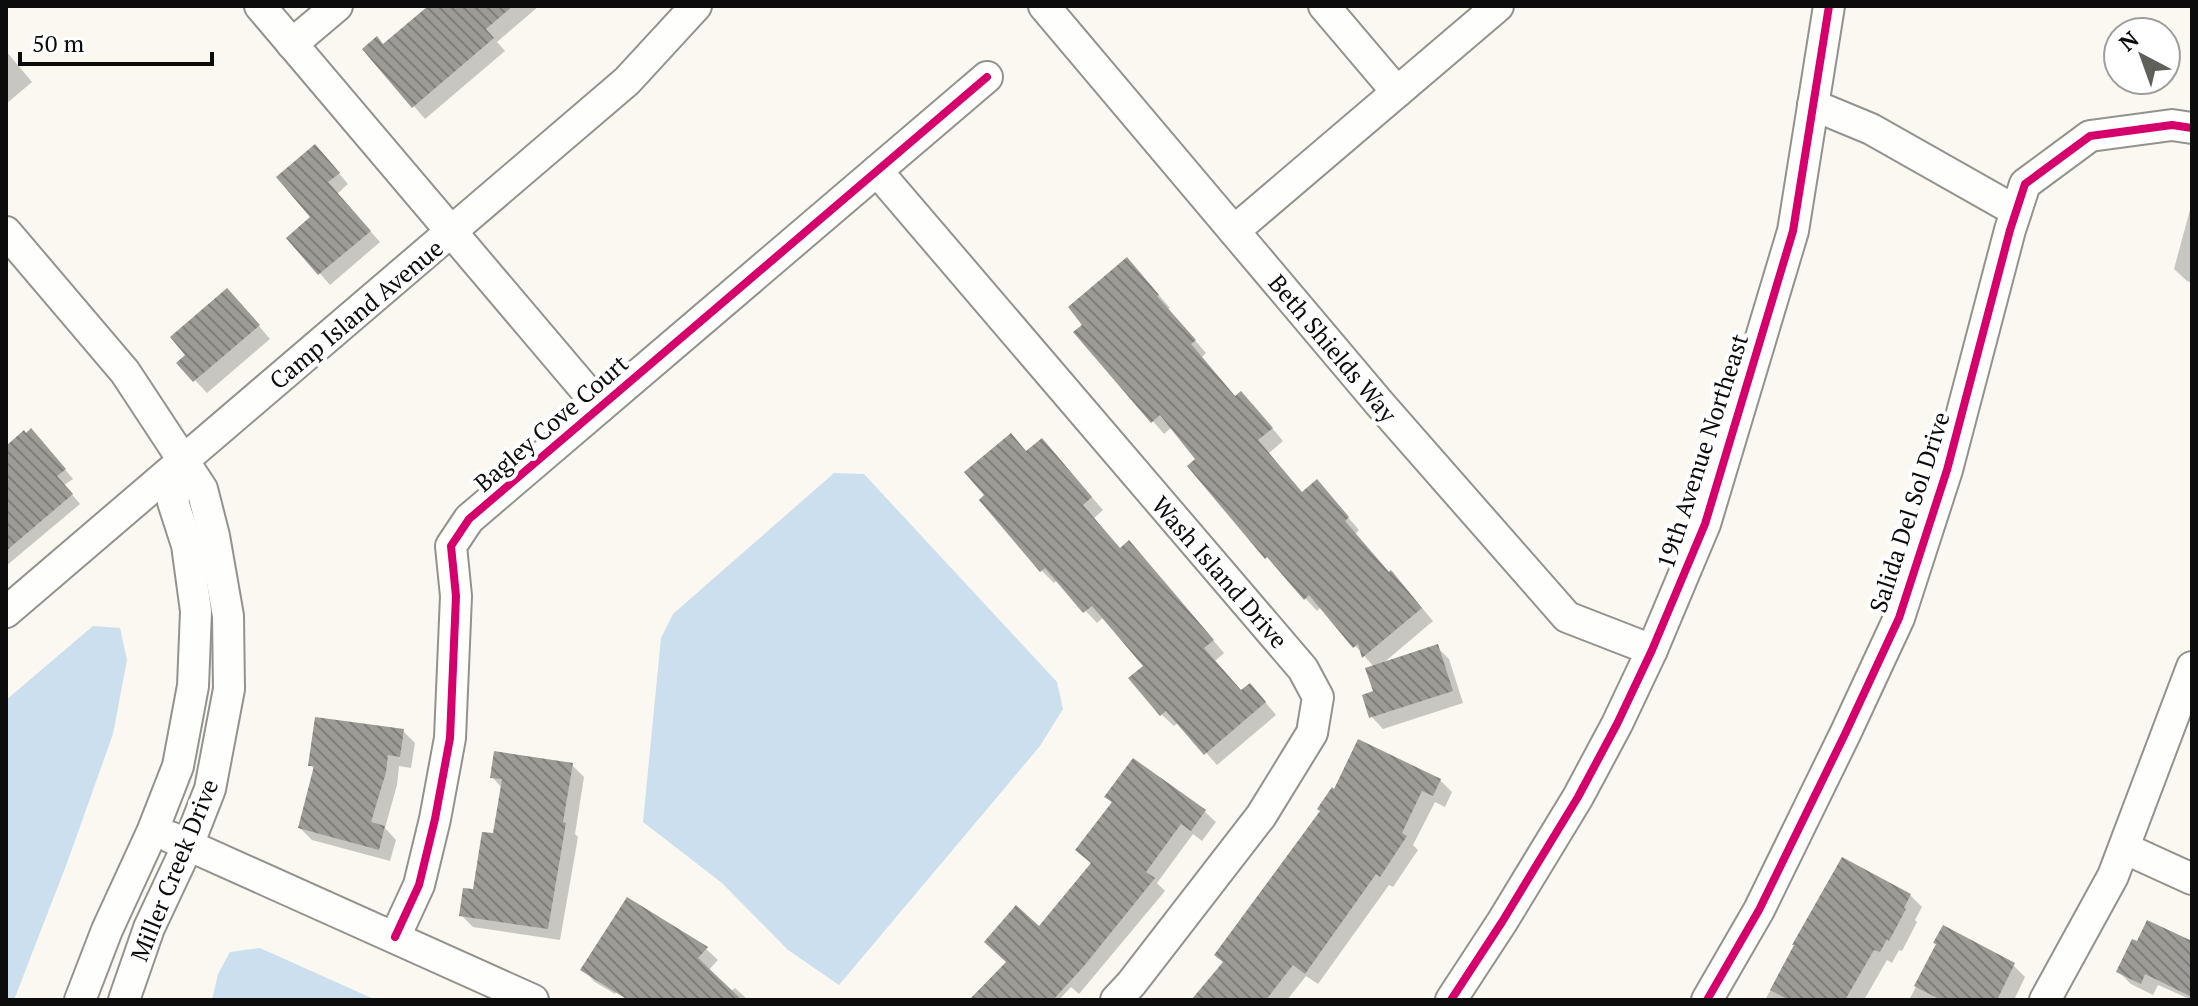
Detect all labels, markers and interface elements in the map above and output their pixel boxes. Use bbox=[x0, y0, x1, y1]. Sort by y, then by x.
scale bar bbox=[20, 16, 212, 66]
north arrow bbox=[2102, 16, 2182, 96]
text: N bbox=[2113, 24, 2145, 57]
text: 50 m bbox=[32, 27, 84, 59]
street label: Camp Island Avenue bbox=[262, 232, 450, 396]
street label: Beth Shields Way bbox=[1262, 267, 1405, 429]
street label: 19th Avenue Northeast bbox=[1649, 330, 1755, 572]
street label: Bagley Cove Court bbox=[467, 347, 635, 499]
street label: Salida Del Sol Drive bbox=[1861, 408, 1957, 616]
street label: Wash Island Drive bbox=[1145, 489, 1295, 655]
street label: Miller Creek Drive bbox=[123, 774, 225, 966]

